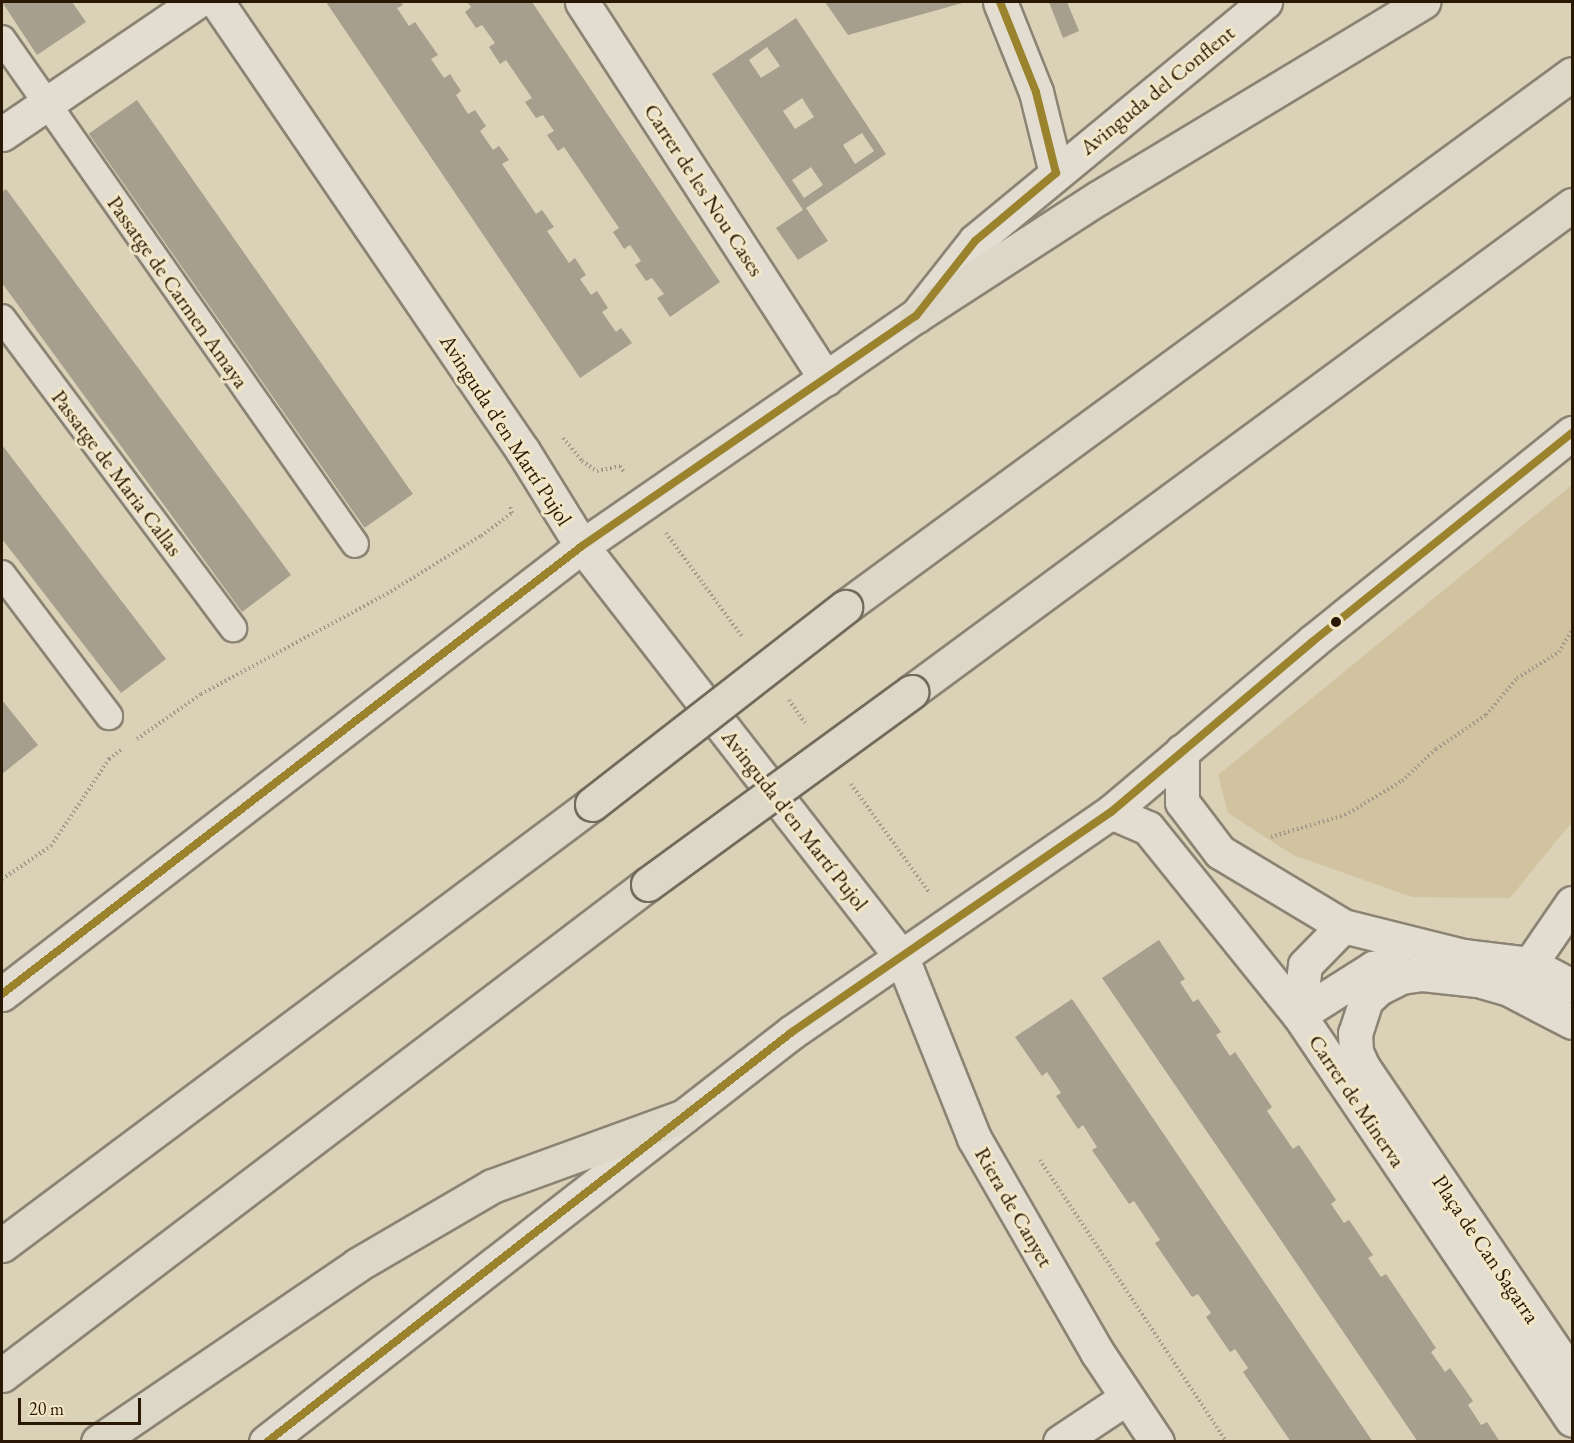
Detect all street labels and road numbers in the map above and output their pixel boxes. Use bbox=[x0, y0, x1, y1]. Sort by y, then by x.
street label: Avinguda del Conflent bbox=[1074, 19, 1240, 161]
street label: Carrer de les Nou Cases bbox=[638, 99, 770, 281]
street label: Passatge de Carmen Amaya bbox=[102, 191, 254, 393]
street label: Avinguda d'en Martí Pujol bbox=[434, 329, 578, 531]
street label: Passatge de Maria Callas bbox=[46, 385, 188, 561]
street label: Avinguda d'en Martí Pujol bbox=[716, 724, 874, 916]
street label: Carrer de Minerva bbox=[1303, 1030, 1411, 1172]
street label: Riera de Canyet bbox=[969, 1142, 1059, 1272]
street label: Plaça de Can Sagarra bbox=[1427, 1170, 1545, 1328]

